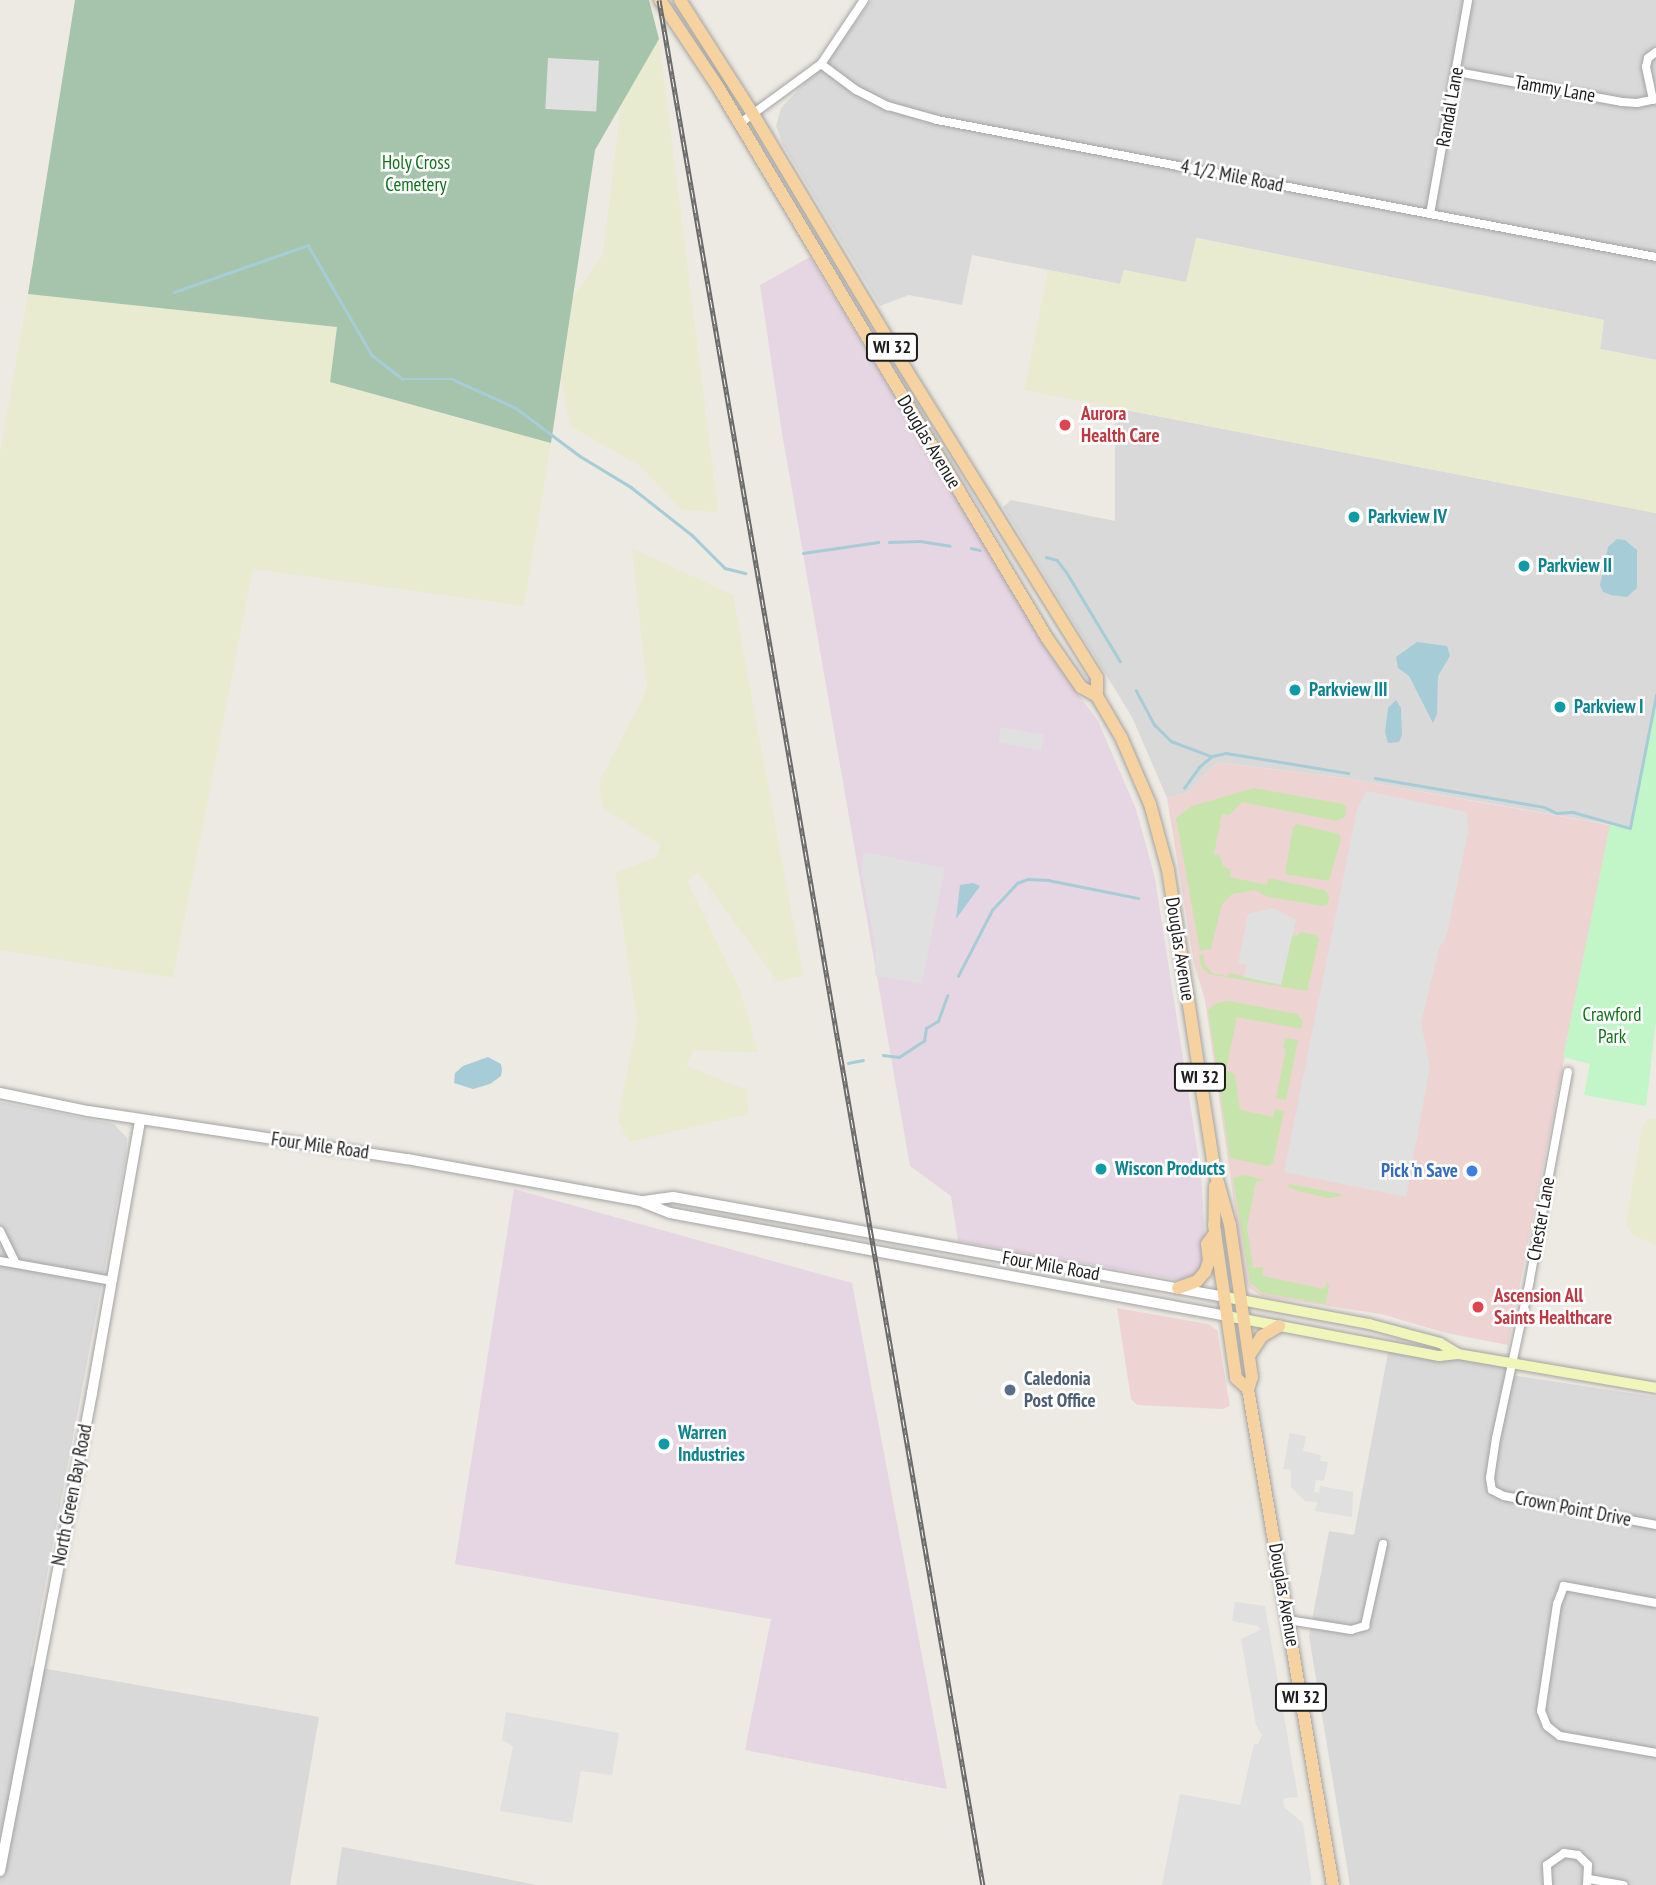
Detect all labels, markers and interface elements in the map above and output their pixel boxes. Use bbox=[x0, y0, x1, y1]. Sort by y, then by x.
street label: Randal Lane bbox=[1432, 65, 1468, 149]
street label: Tammy Lane bbox=[1513, 71, 1597, 107]
park label: Holy Cross Cemetery bbox=[382, 152, 450, 196]
street label: 4 1/2 Mile Road bbox=[1179, 155, 1285, 197]
road number: WI 32 bbox=[866, 332, 918, 362]
street label: Douglas Avenue bbox=[892, 391, 966, 493]
place label: Aurora Health Care bbox=[1081, 403, 1160, 447]
marker: Aurora Health Care bbox=[1055, 415, 1075, 435]
place label: Parkview IV bbox=[1368, 506, 1447, 528]
marker: Parkview IV bbox=[1346, 509, 1362, 525]
place label: Parkview II bbox=[1538, 555, 1612, 577]
marker: Parkview II bbox=[1516, 558, 1532, 574]
place label: Parkview III bbox=[1309, 679, 1388, 701]
marker: Parkview III bbox=[1287, 682, 1303, 698]
place label: Parkview I bbox=[1574, 696, 1644, 718]
marker: Parkview I bbox=[1552, 699, 1568, 715]
street label: Douglas Avenue bbox=[1161, 895, 1199, 1003]
park label: Crawford Park bbox=[1583, 1004, 1641, 1048]
road number: WI 32 bbox=[1174, 1062, 1226, 1092]
street label: Four Mile Road bbox=[270, 1128, 370, 1164]
place label: Wiscon Products bbox=[1115, 1158, 1225, 1180]
place label: Pick 'n Save bbox=[1379, 1160, 1458, 1182]
marker: Wiscon Products bbox=[1093, 1161, 1109, 1177]
marker: Pick 'n Save bbox=[1464, 1163, 1480, 1179]
street label: Chester Lane bbox=[1522, 1175, 1560, 1263]
street label: Four Mile Road bbox=[1001, 1246, 1101, 1286]
place label: Ascension All Saints Healthcare bbox=[1494, 1285, 1612, 1329]
marker: Ascension All Saints Healthcare bbox=[1468, 1297, 1488, 1317]
place label: Caledonia Post Office bbox=[1024, 1368, 1096, 1412]
marker: Caledonia Post Office bbox=[1002, 1382, 1018, 1398]
street label: North Green Bay Road bbox=[47, 1422, 97, 1568]
place label: Warren Industries bbox=[678, 1422, 745, 1466]
marker: Warren Industries bbox=[656, 1436, 672, 1452]
street label: Crown Point Drive bbox=[1513, 1487, 1633, 1531]
street label: Douglas Avenue bbox=[1264, 1541, 1304, 1649]
road number: WI 32 bbox=[1275, 1682, 1327, 1712]

